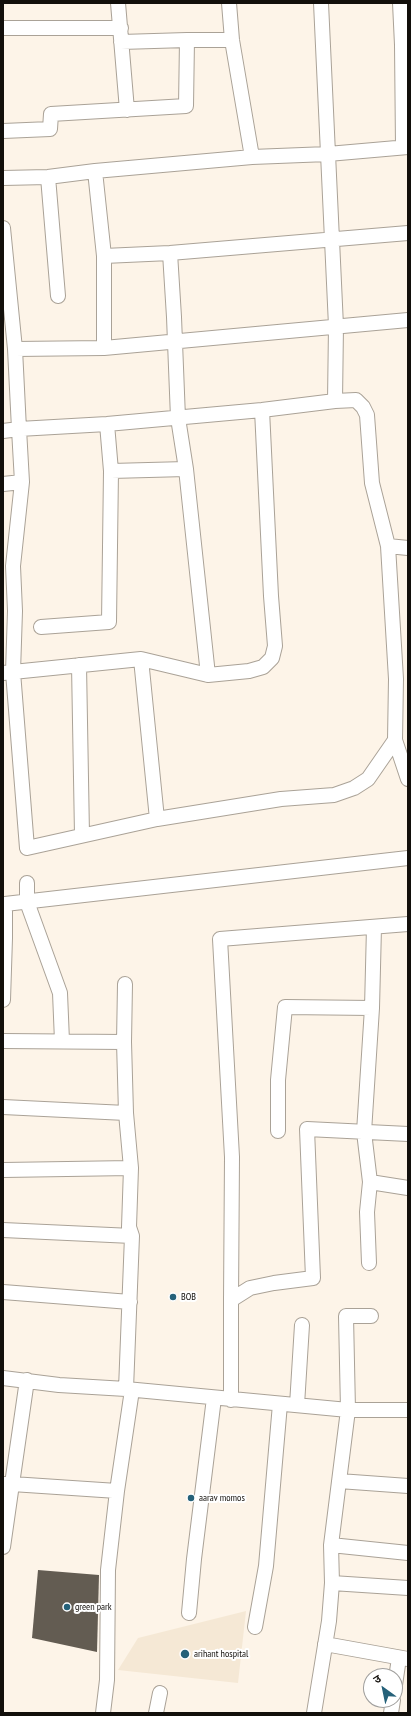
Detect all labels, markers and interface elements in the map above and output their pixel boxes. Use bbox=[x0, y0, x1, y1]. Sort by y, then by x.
place label: BOB bbox=[181, 1291, 196, 1303]
marker: BOB bbox=[168, 1292, 178, 1302]
place label: aarav momos bbox=[199, 1492, 245, 1504]
marker: aarav momos bbox=[186, 1493, 196, 1503]
place label: green park bbox=[75, 1601, 112, 1613]
marker: green park bbox=[62, 1602, 72, 1612]
marker: arihant hospital bbox=[179, 1648, 191, 1660]
place label: arihant hospital bbox=[194, 1648, 248, 1660]
north arrow bbox=[363, 1668, 403, 1708]
text: उ bbox=[370, 1671, 384, 1686]

